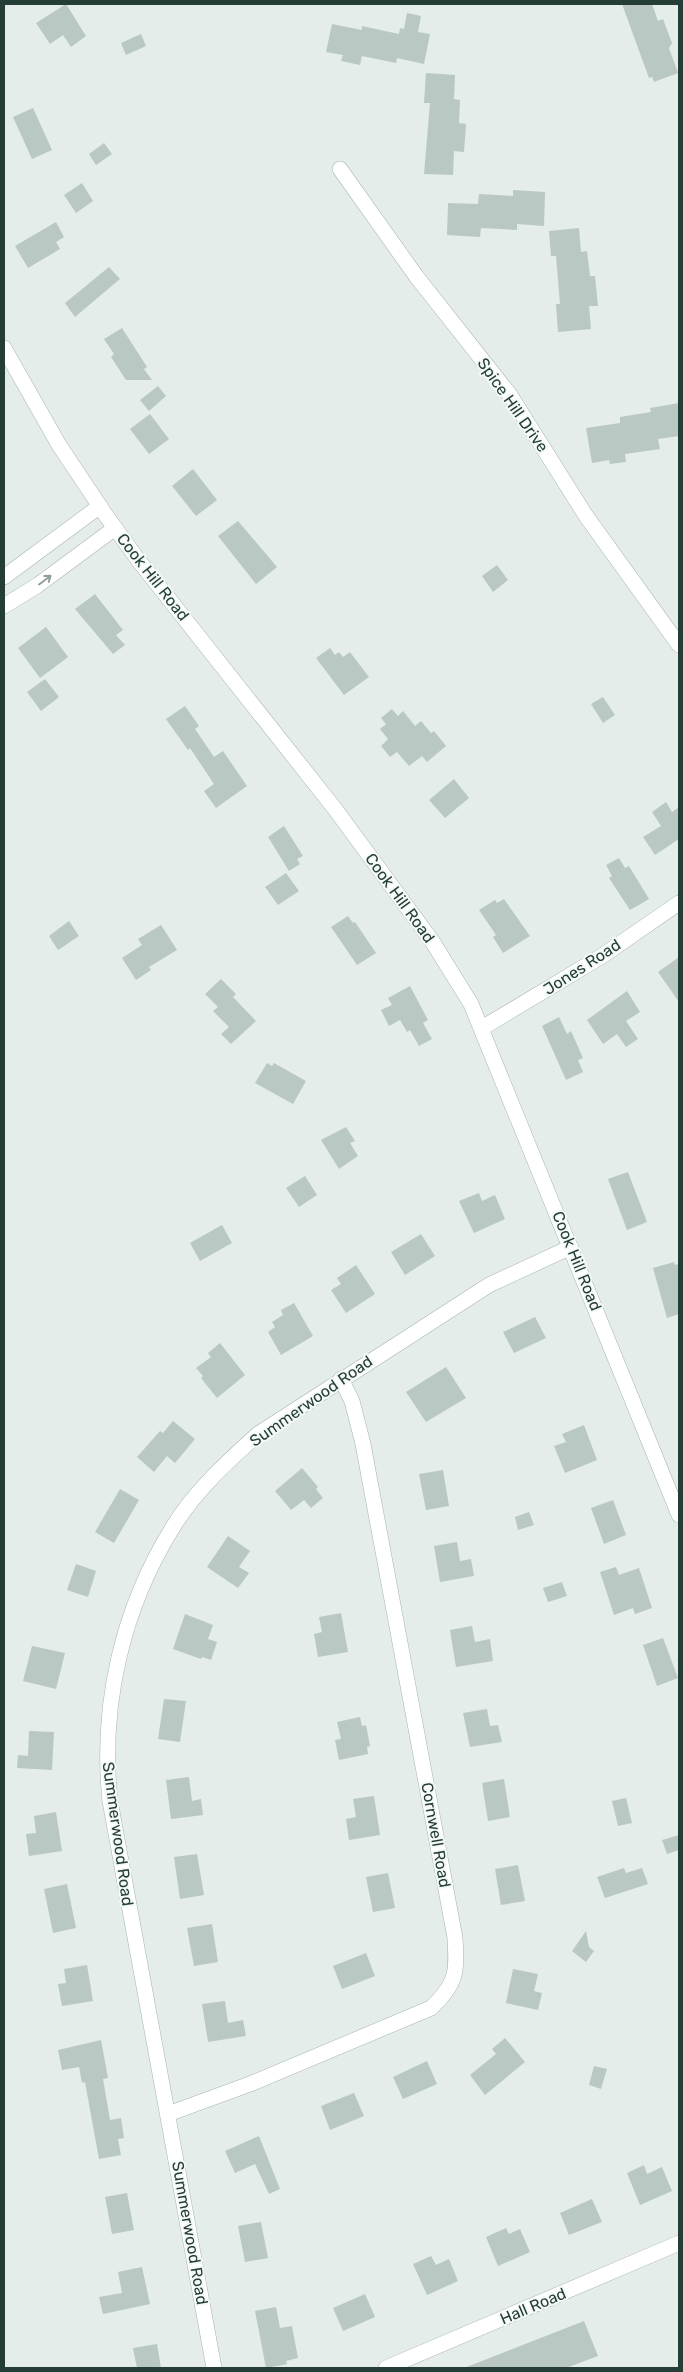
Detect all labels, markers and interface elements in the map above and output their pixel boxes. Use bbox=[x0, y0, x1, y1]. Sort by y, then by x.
street label: Spice Hill Drive bbox=[474, 354, 553, 456]
street label: Cook Hill Road bbox=[113, 529, 193, 625]
one-way arrow bbox=[38, 575, 52, 585]
street label: Cook Hill Road bbox=[361, 850, 439, 946]
street label: Jones Road bbox=[540, 935, 624, 999]
street label: Cook Hill Road bbox=[548, 1208, 606, 1314]
street label: Summerwood Road bbox=[246, 1352, 376, 1450]
street label: Summerwood Road bbox=[98, 1761, 138, 1907]
street label: Cornwell Road bbox=[417, 1781, 455, 1889]
street label: Summerwood Road bbox=[168, 2160, 212, 2306]
street label: Hall Road bbox=[497, 2284, 569, 2328]

